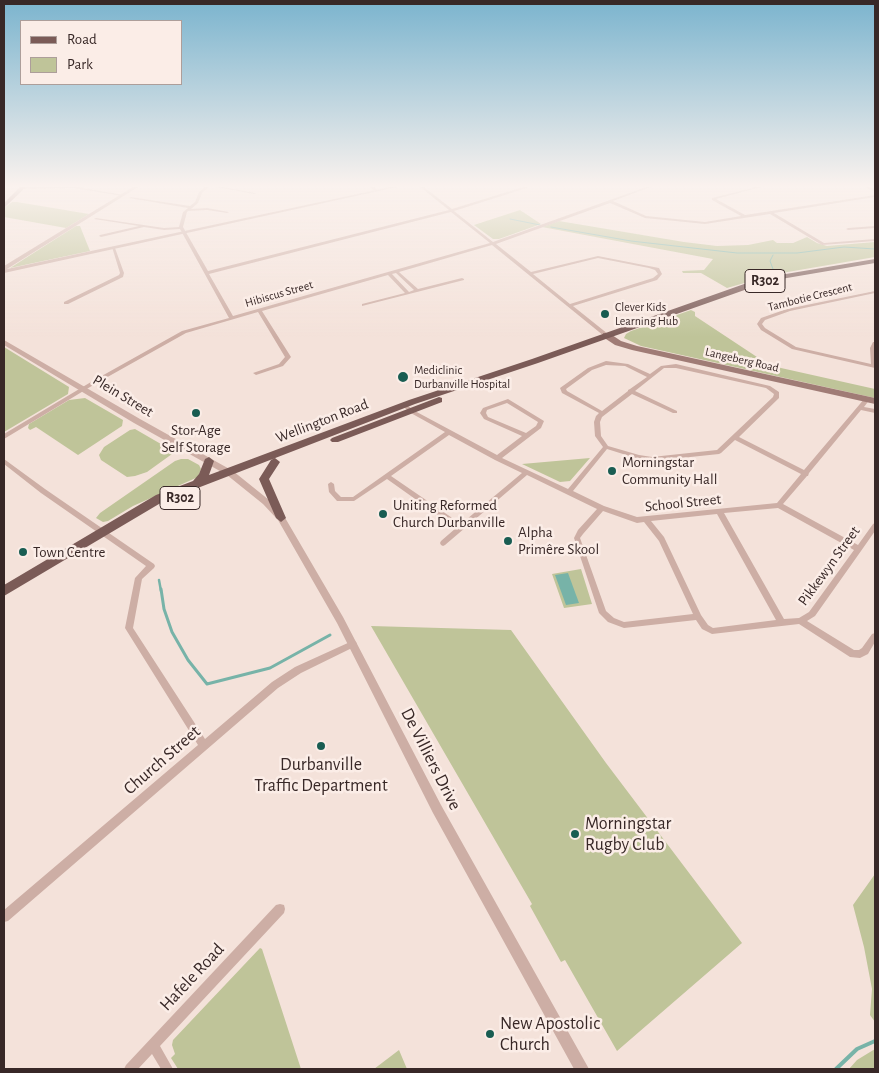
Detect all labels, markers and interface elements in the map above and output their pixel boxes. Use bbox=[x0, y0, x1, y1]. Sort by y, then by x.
legend bbox=[20, 20, 182, 85]
text: Road bbox=[67, 32, 97, 47]
text: Park bbox=[67, 57, 93, 72]
road number: R302 bbox=[745, 270, 785, 292]
street label: Hibiscus Street bbox=[243, 277, 315, 311]
street label: Tambotie Crescent bbox=[766, 280, 854, 314]
place label: Clever Kids Learning Hub bbox=[615, 300, 678, 328]
marker: Clever Kids Learning Hub bbox=[599, 308, 611, 320]
street label: Langeberg Road bbox=[704, 345, 780, 375]
place label: Mediclinic Durbanville Hospital bbox=[414, 363, 510, 391]
marker: Mediclinic Durbanville Hospital bbox=[396, 370, 410, 384]
street label: Plein Street bbox=[89, 371, 157, 421]
street label: Wellington Road bbox=[273, 395, 371, 447]
marker: Stor-Age Self Storage bbox=[190, 407, 202, 419]
place label: Stor-Age Self Storage bbox=[161, 421, 231, 456]
place label: Morningstar Community Hall bbox=[622, 453, 717, 488]
marker: Morningstar Community Hall bbox=[606, 465, 618, 477]
road number: R302 bbox=[160, 486, 200, 509]
street label: School Street bbox=[644, 490, 722, 516]
place label: Uniting Reformed Church Durbanville bbox=[393, 496, 505, 531]
marker: Uniting Reformed Church Durbanville bbox=[377, 508, 389, 520]
place label: Alpha Primêre Skool bbox=[518, 523, 599, 558]
street label: Pikkewyn Street bbox=[794, 523, 864, 609]
marker: Alpha Primêre Skool bbox=[502, 535, 514, 547]
place label: Town Centre bbox=[33, 543, 106, 561]
marker: Town Centre bbox=[17, 546, 29, 558]
street label: De Villiers Drive bbox=[396, 704, 466, 814]
street label: Church Street bbox=[119, 721, 205, 799]
marker: Durbanville Traffic Department bbox=[315, 740, 327, 752]
place label: Durbanville Traffic Department bbox=[254, 754, 388, 796]
place label: Morningstar Rugby Club bbox=[585, 813, 671, 856]
marker: Morningstar Rugby Club bbox=[569, 828, 581, 840]
street label: Hafele Road bbox=[155, 939, 229, 1015]
place label: New Apostolic Church bbox=[500, 1013, 600, 1056]
marker: New Apostolic Church bbox=[484, 1028, 496, 1040]

